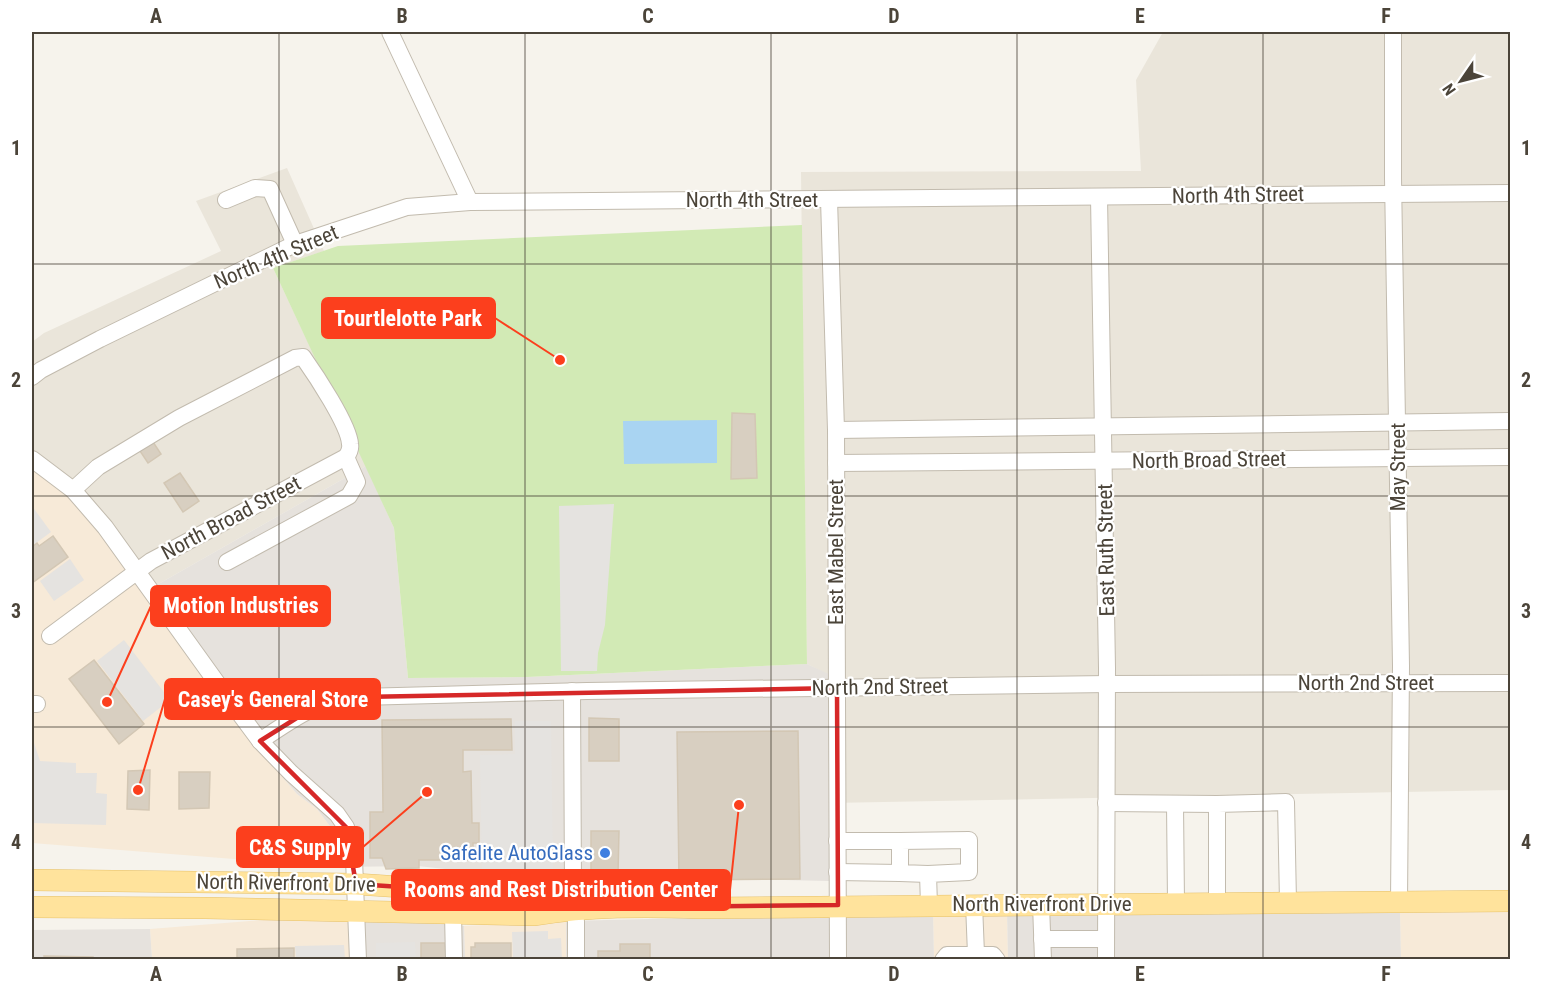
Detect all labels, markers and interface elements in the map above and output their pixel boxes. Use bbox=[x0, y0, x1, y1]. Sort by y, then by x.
text: A bbox=[150, 4, 162, 28]
text: B bbox=[396, 4, 408, 28]
text: C bbox=[642, 4, 654, 28]
text: D bbox=[888, 4, 900, 28]
text: E bbox=[1135, 4, 1145, 28]
text: F bbox=[1381, 4, 1391, 28]
north arrow bbox=[1431, 51, 1491, 111]
text: N bbox=[1439, 80, 1460, 99]
text: 1 bbox=[11, 136, 21, 160]
text: 1 bbox=[1521, 136, 1531, 160]
street label: North 4th Street bbox=[1172, 182, 1304, 208]
street label: North 4th Street bbox=[686, 188, 818, 212]
street label: North 4th Street bbox=[210, 220, 342, 294]
callout: Tourtlelotte Park bbox=[322, 298, 495, 338]
text: Tourtlelotte Park bbox=[334, 306, 483, 331]
text: 2 bbox=[11, 368, 21, 392]
text: 2 bbox=[1521, 368, 1531, 392]
street label: May Street bbox=[1386, 423, 1410, 511]
street label: North Broad Street bbox=[1132, 447, 1286, 473]
street label: North Broad Street bbox=[157, 471, 305, 565]
street label: East Mabel Street bbox=[824, 479, 848, 625]
street label: East Ruth Street bbox=[1093, 483, 1119, 617]
callout: Motion Industries bbox=[151, 586, 330, 626]
text: Motion Industries bbox=[163, 593, 319, 618]
text: 3 bbox=[11, 599, 21, 623]
text: 3 bbox=[1521, 599, 1531, 623]
street label: North 2nd Street bbox=[1298, 671, 1434, 695]
street label: North 2nd Street bbox=[811, 674, 949, 700]
callout: Casey's General Store bbox=[165, 679, 380, 719]
text: Casey's General Store bbox=[178, 687, 368, 712]
callout: C&S Supply bbox=[237, 827, 363, 867]
text: 4 bbox=[11, 830, 21, 854]
text: 4 bbox=[1521, 830, 1531, 854]
text: C&S Supply bbox=[249, 835, 351, 860]
place label: Safelite AutoGlass bbox=[440, 841, 593, 865]
marker: Safelite AutoGlass bbox=[598, 846, 612, 860]
street label: North Riverfront Drive bbox=[196, 869, 376, 897]
callout: Rooms and Rest Distribution Center bbox=[392, 870, 730, 910]
text: Rooms and Rest Distribution Center bbox=[404, 877, 718, 902]
street label: North Riverfront Drive bbox=[952, 892, 1132, 916]
text: A bbox=[150, 962, 162, 986]
text: B bbox=[396, 962, 408, 986]
text: C bbox=[642, 962, 654, 986]
text: D bbox=[888, 962, 900, 986]
text: E bbox=[1135, 962, 1145, 986]
text: F bbox=[1381, 962, 1391, 986]

